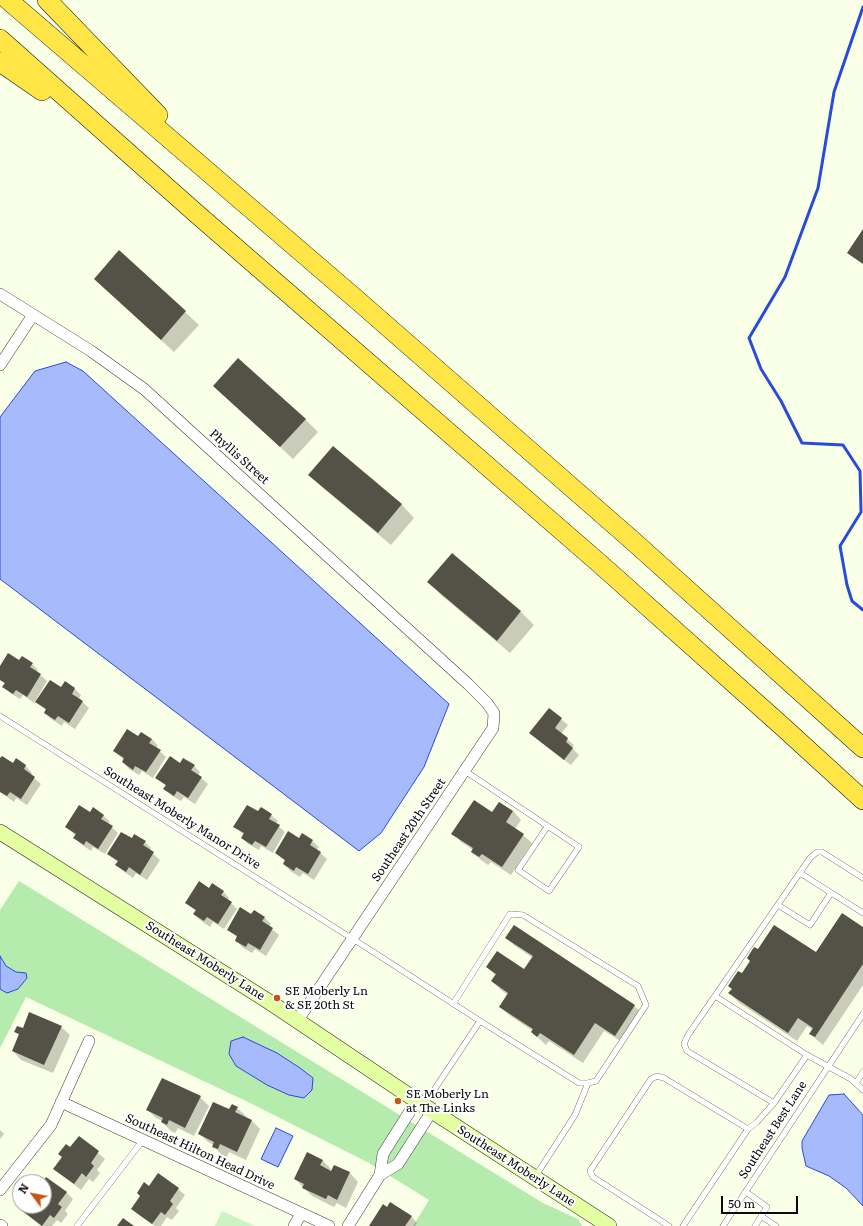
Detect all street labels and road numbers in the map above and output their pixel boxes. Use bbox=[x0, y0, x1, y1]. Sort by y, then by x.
street label: Phyllis Street bbox=[206, 426, 272, 488]
street label: Southeast Moberly Manor Drive bbox=[101, 764, 263, 872]
street label: Southeast 20th Street bbox=[369, 775, 449, 885]
street label: Southeast Moberly Lane bbox=[143, 918, 267, 1004]
street label: Southeast Best Lane bbox=[736, 1078, 810, 1182]
street label: Southeast Hilton Head Drive bbox=[123, 1111, 277, 1193]
street label: Southeast Moberly Lane bbox=[454, 1122, 578, 1210]

